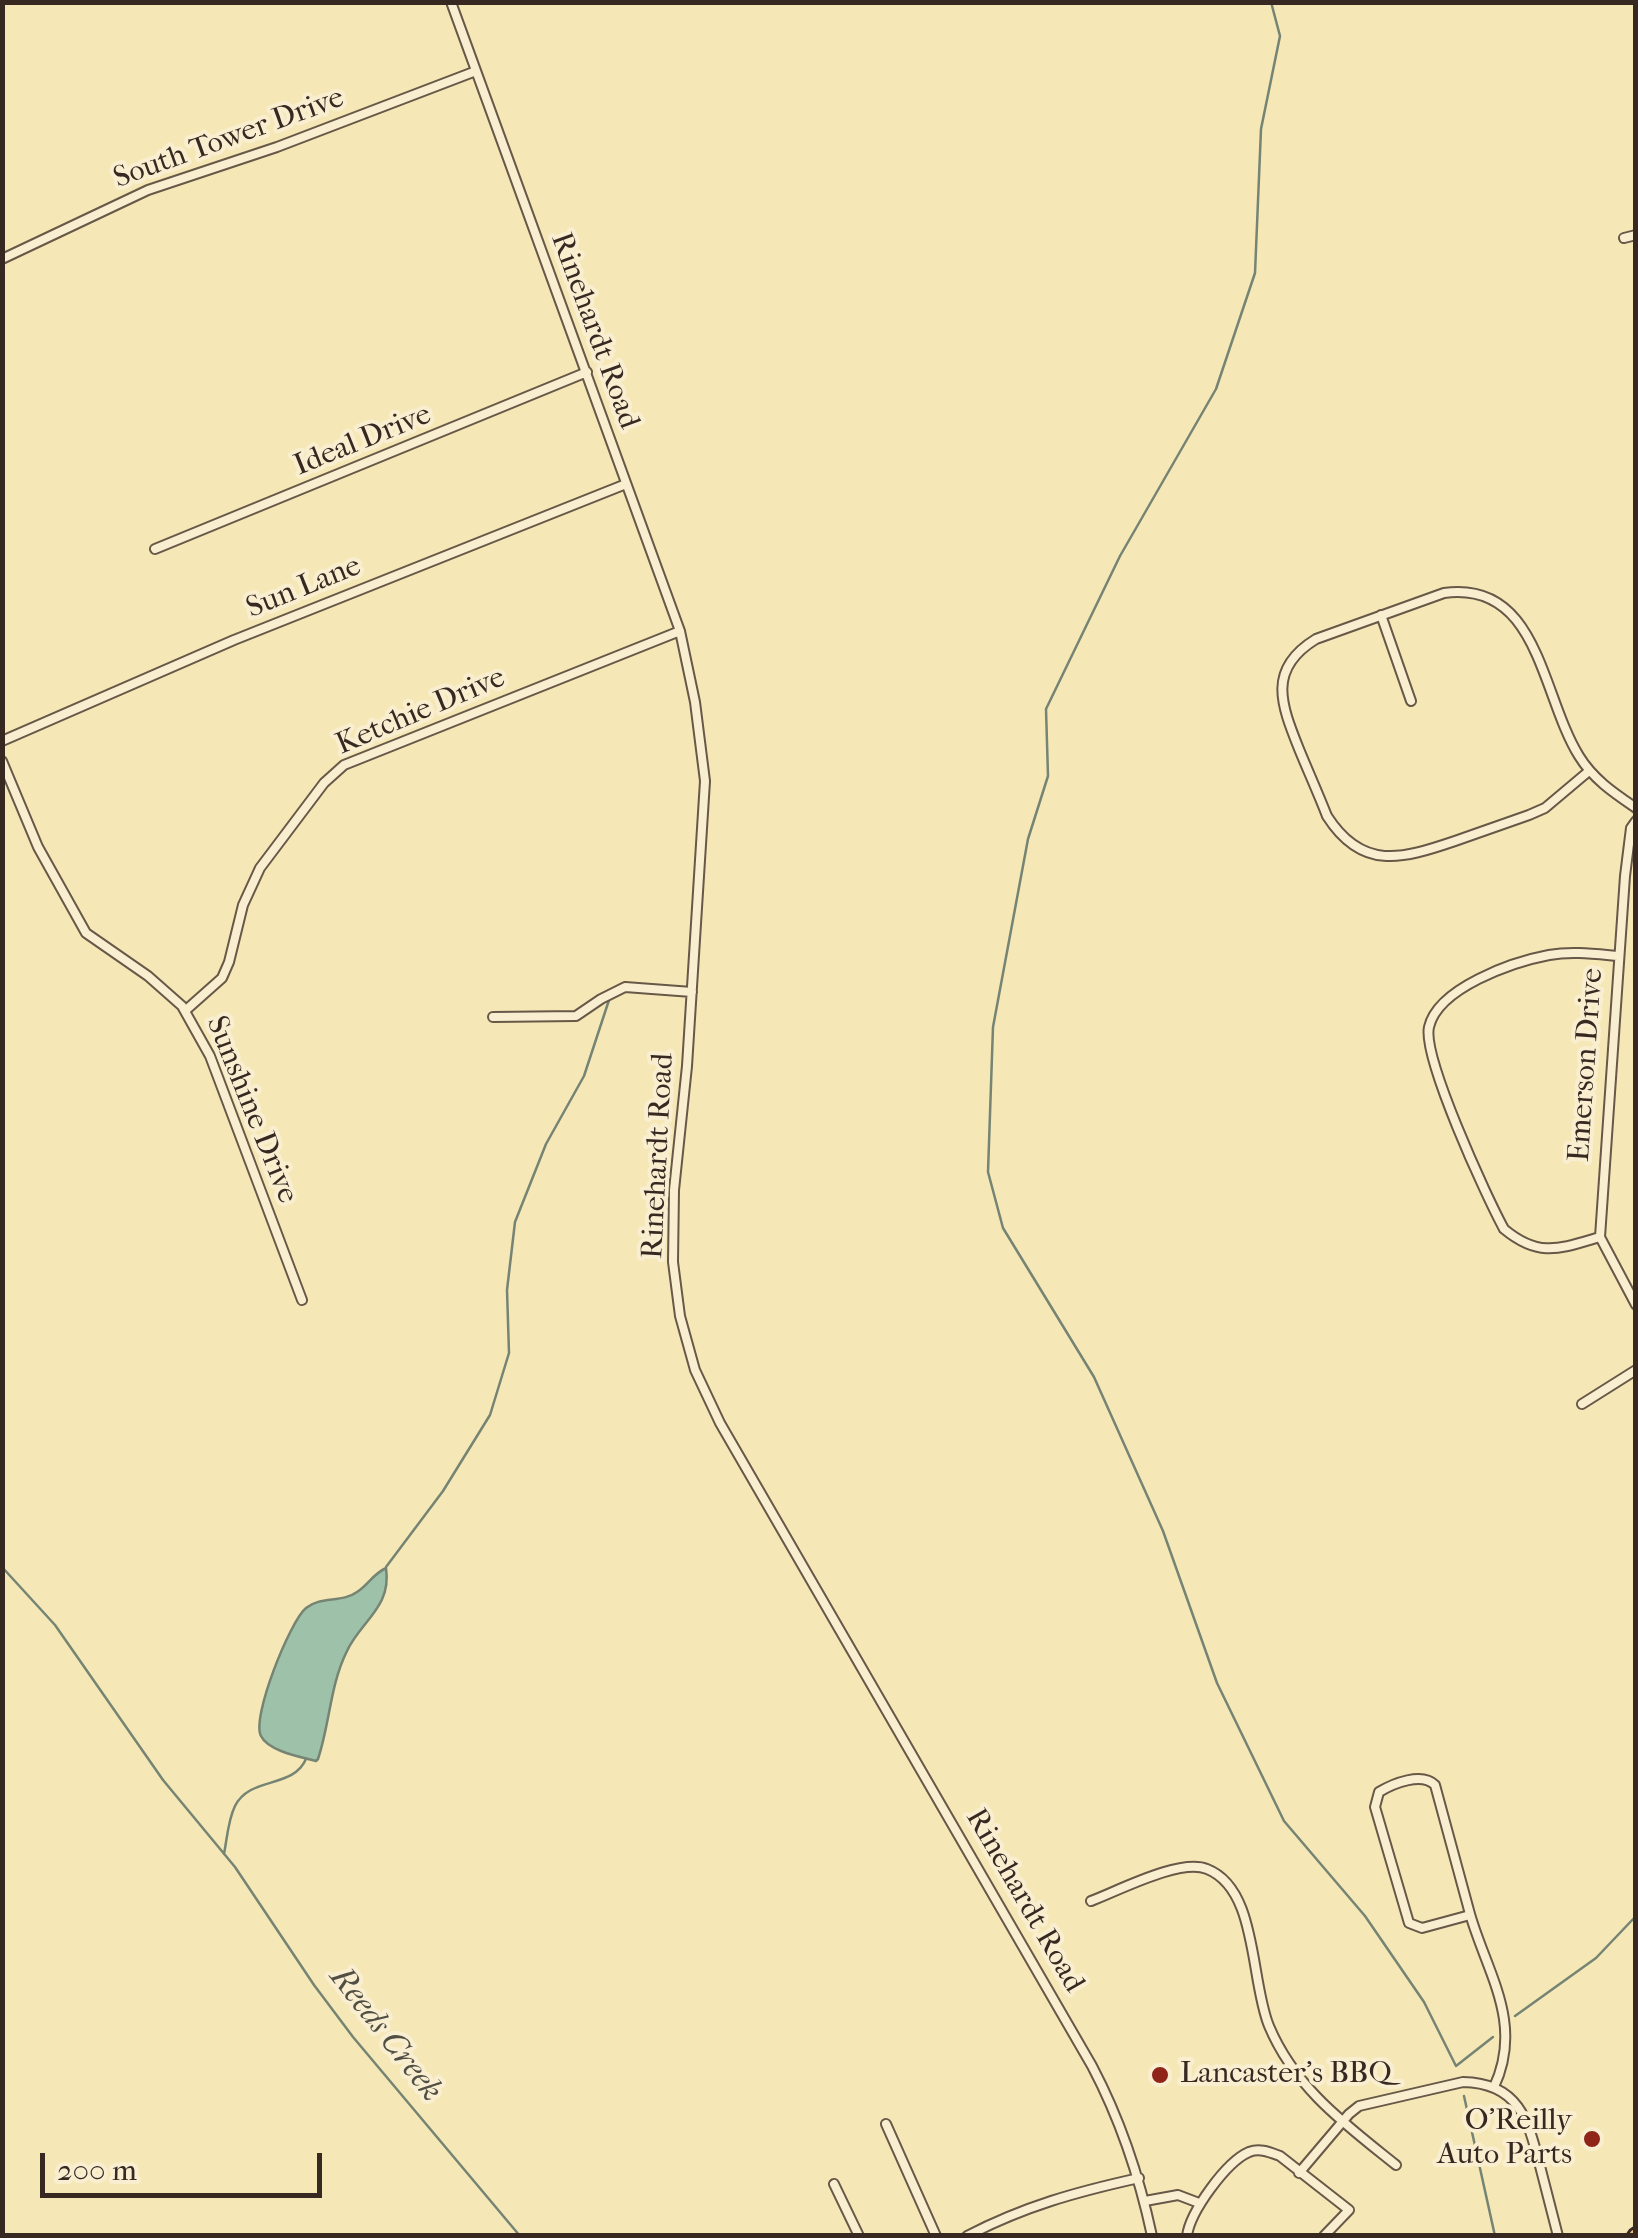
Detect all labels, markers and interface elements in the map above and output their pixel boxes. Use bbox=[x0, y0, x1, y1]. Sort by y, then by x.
street label: South Tower Drive bbox=[109, 81, 349, 197]
street label: Rinehardt Road bbox=[542, 228, 646, 434]
street label: Ideal Drive bbox=[289, 397, 437, 485]
street label: Sun Lane bbox=[241, 549, 367, 627]
street label: Ketchie Drive bbox=[331, 660, 511, 764]
street label: Emerson Drive bbox=[1562, 967, 1612, 1163]
street label: Sunshine Drive bbox=[197, 1011, 305, 1209]
street label: Rinehardt Road bbox=[636, 1052, 682, 1260]
street label: Rinehardt Road bbox=[957, 1803, 1091, 1999]
water label: Reeds Creek bbox=[320, 1960, 450, 2110]
place label: Lancaster’s BBQ bbox=[1180, 2057, 1392, 2093]
marker: Lancaster’s BBQ bbox=[1149, 2064, 1171, 2086]
place label: O'Reilly Auto Parts bbox=[1437, 2104, 1572, 2174]
marker: O'Reilly Auto Parts bbox=[1581, 2128, 1603, 2150]
scale bar bbox=[45, 2133, 328, 2195]
text: 200 m bbox=[57, 2153, 137, 2188]

